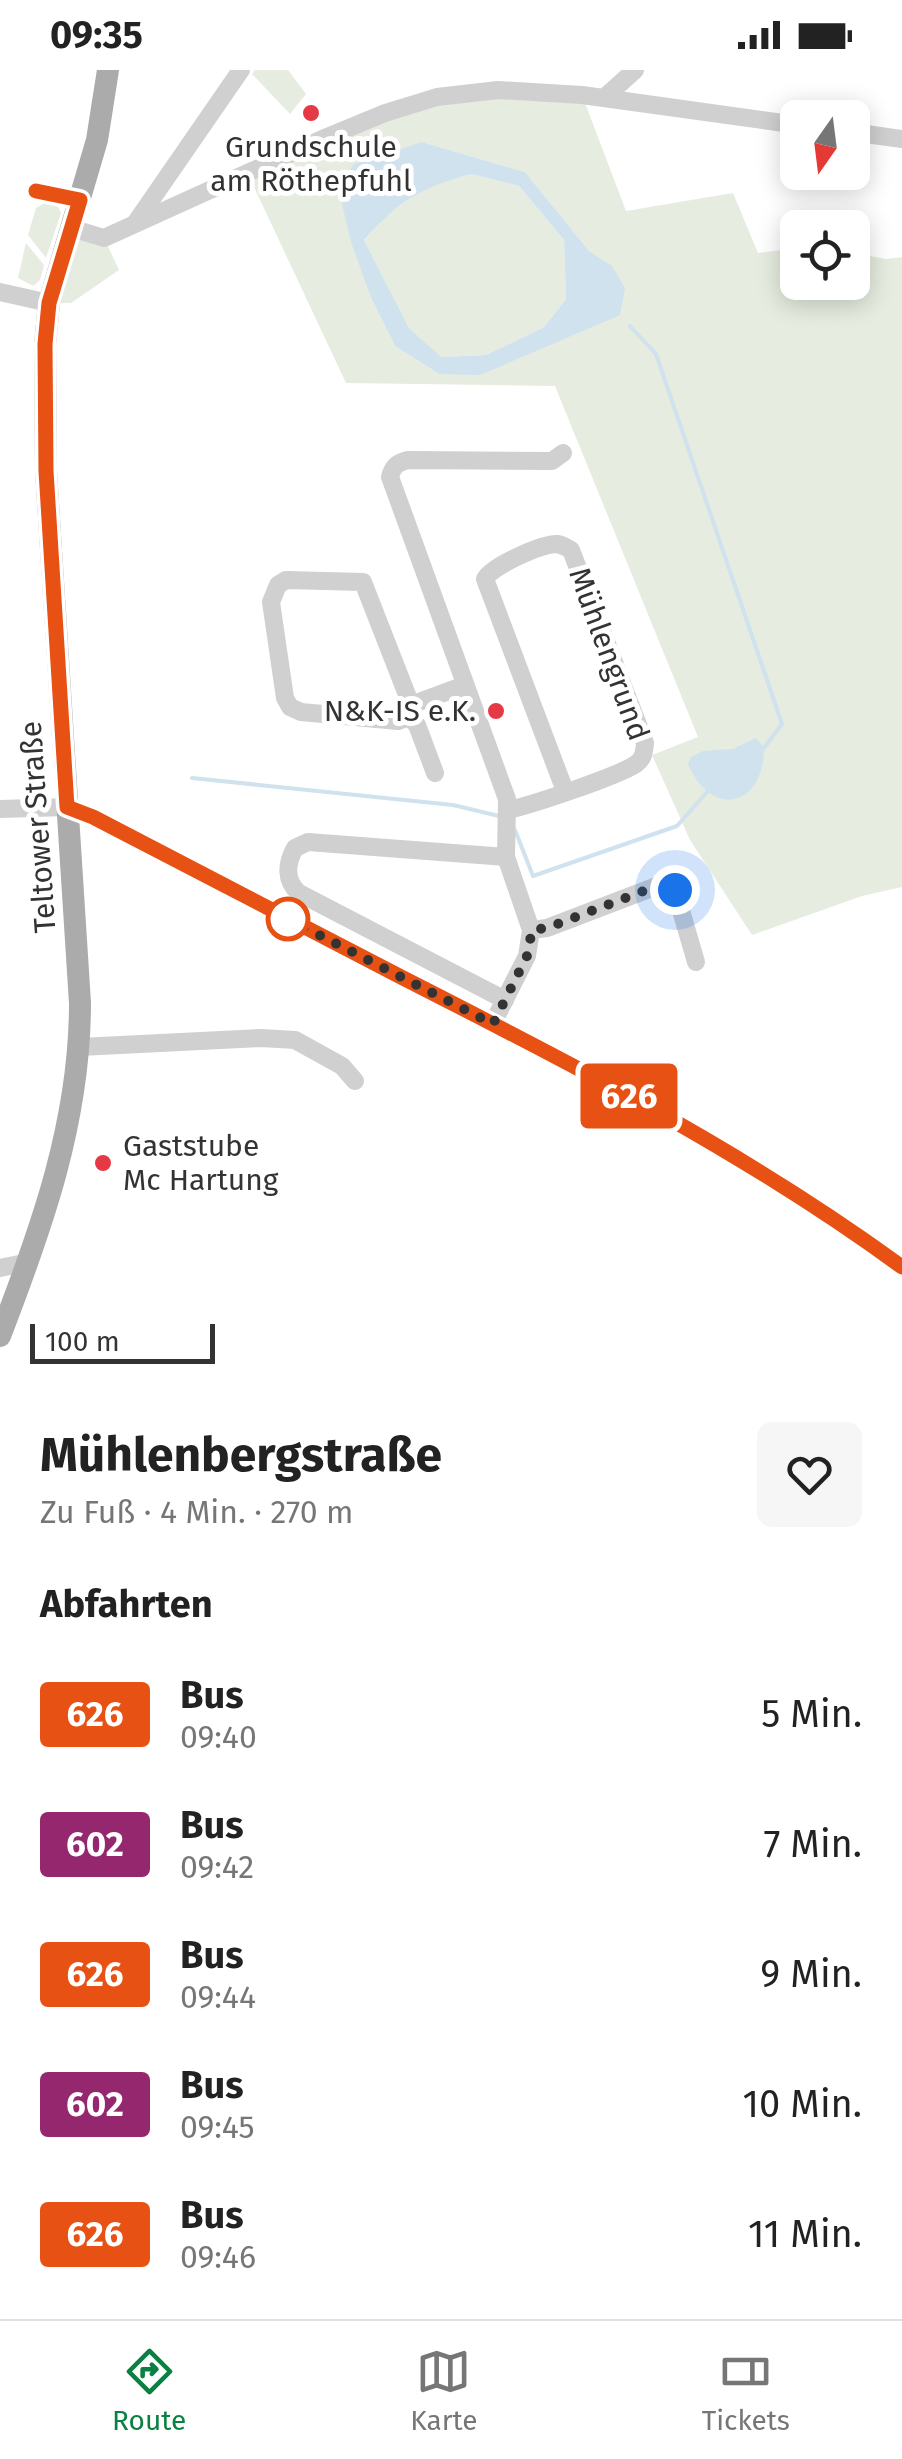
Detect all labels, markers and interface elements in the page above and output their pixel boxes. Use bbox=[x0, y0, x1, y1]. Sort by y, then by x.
text: 09:35 bbox=[50, 12, 143, 58]
north arrow bbox=[780, 100, 870, 190]
map controls bbox=[780, 100, 870, 300]
marker: Grundschule am Röthepfuhl bbox=[300, 102, 322, 124]
place label: Grundschule am Röthepfuhl bbox=[210, 129, 412, 199]
button: locate bbox=[780, 210, 870, 300]
street label: Mühlengrund bbox=[561, 563, 657, 745]
place label: N&K-IS e.K. bbox=[324, 693, 476, 729]
marker: N&K-IS e.K. bbox=[485, 700, 507, 722]
street label: Teltower Straße bbox=[13, 720, 63, 934]
your location bbox=[650, 865, 700, 915]
unlabelled marker bbox=[267, 898, 309, 940]
line badge: 626 bbox=[572, 1064, 686, 1128]
text: 626 bbox=[600, 1075, 658, 1117]
place label: Gaststube Mc Hartung bbox=[123, 1128, 279, 1198]
marker: Gaststube Mc Hartung bbox=[92, 1152, 114, 1174]
scale bar bbox=[30, 1319, 215, 1364]
text: 100 m bbox=[45, 1325, 120, 1358]
button: heart bbox=[757, 1422, 862, 1527]
text: Mühlenbergstraße bbox=[40, 1426, 442, 1484]
text: Zu Fuß · 4 Min. · 270 m bbox=[40, 1493, 354, 1531]
text: Abfahrten bbox=[40, 1581, 213, 1627]
text: Bus bbox=[180, 1672, 244, 1718]
text: 5 Min. bbox=[761, 1691, 862, 1737]
text: 626 bbox=[66, 1693, 124, 1735]
text: 09:40 bbox=[180, 1718, 257, 1756]
text: Bus bbox=[180, 1802, 244, 1848]
text: 7 Min. bbox=[763, 1821, 862, 1867]
text: 602 bbox=[66, 1823, 124, 1865]
text: 09:42 bbox=[180, 1848, 254, 1886]
text: Bus bbox=[180, 1932, 244, 1978]
text: 9 Min. bbox=[760, 1951, 862, 1997]
text: 626 bbox=[66, 1953, 124, 1995]
text: 09:44 bbox=[180, 1978, 256, 2016]
text: Bus bbox=[180, 2062, 244, 2108]
text: 10 Min. bbox=[743, 2081, 862, 2127]
text: 602 bbox=[66, 2083, 124, 2125]
text: 09:45 bbox=[180, 2108, 255, 2146]
text: Bus bbox=[180, 2192, 244, 2238]
text: 11 Min. bbox=[748, 2211, 862, 2257]
text: 626 bbox=[66, 2213, 124, 2255]
text: 09:46 bbox=[180, 2238, 256, 2276]
tab: Route bbox=[112, 2344, 186, 2437]
tab: Karte bbox=[410, 2344, 478, 2437]
tab: Tickets bbox=[702, 2344, 790, 2437]

